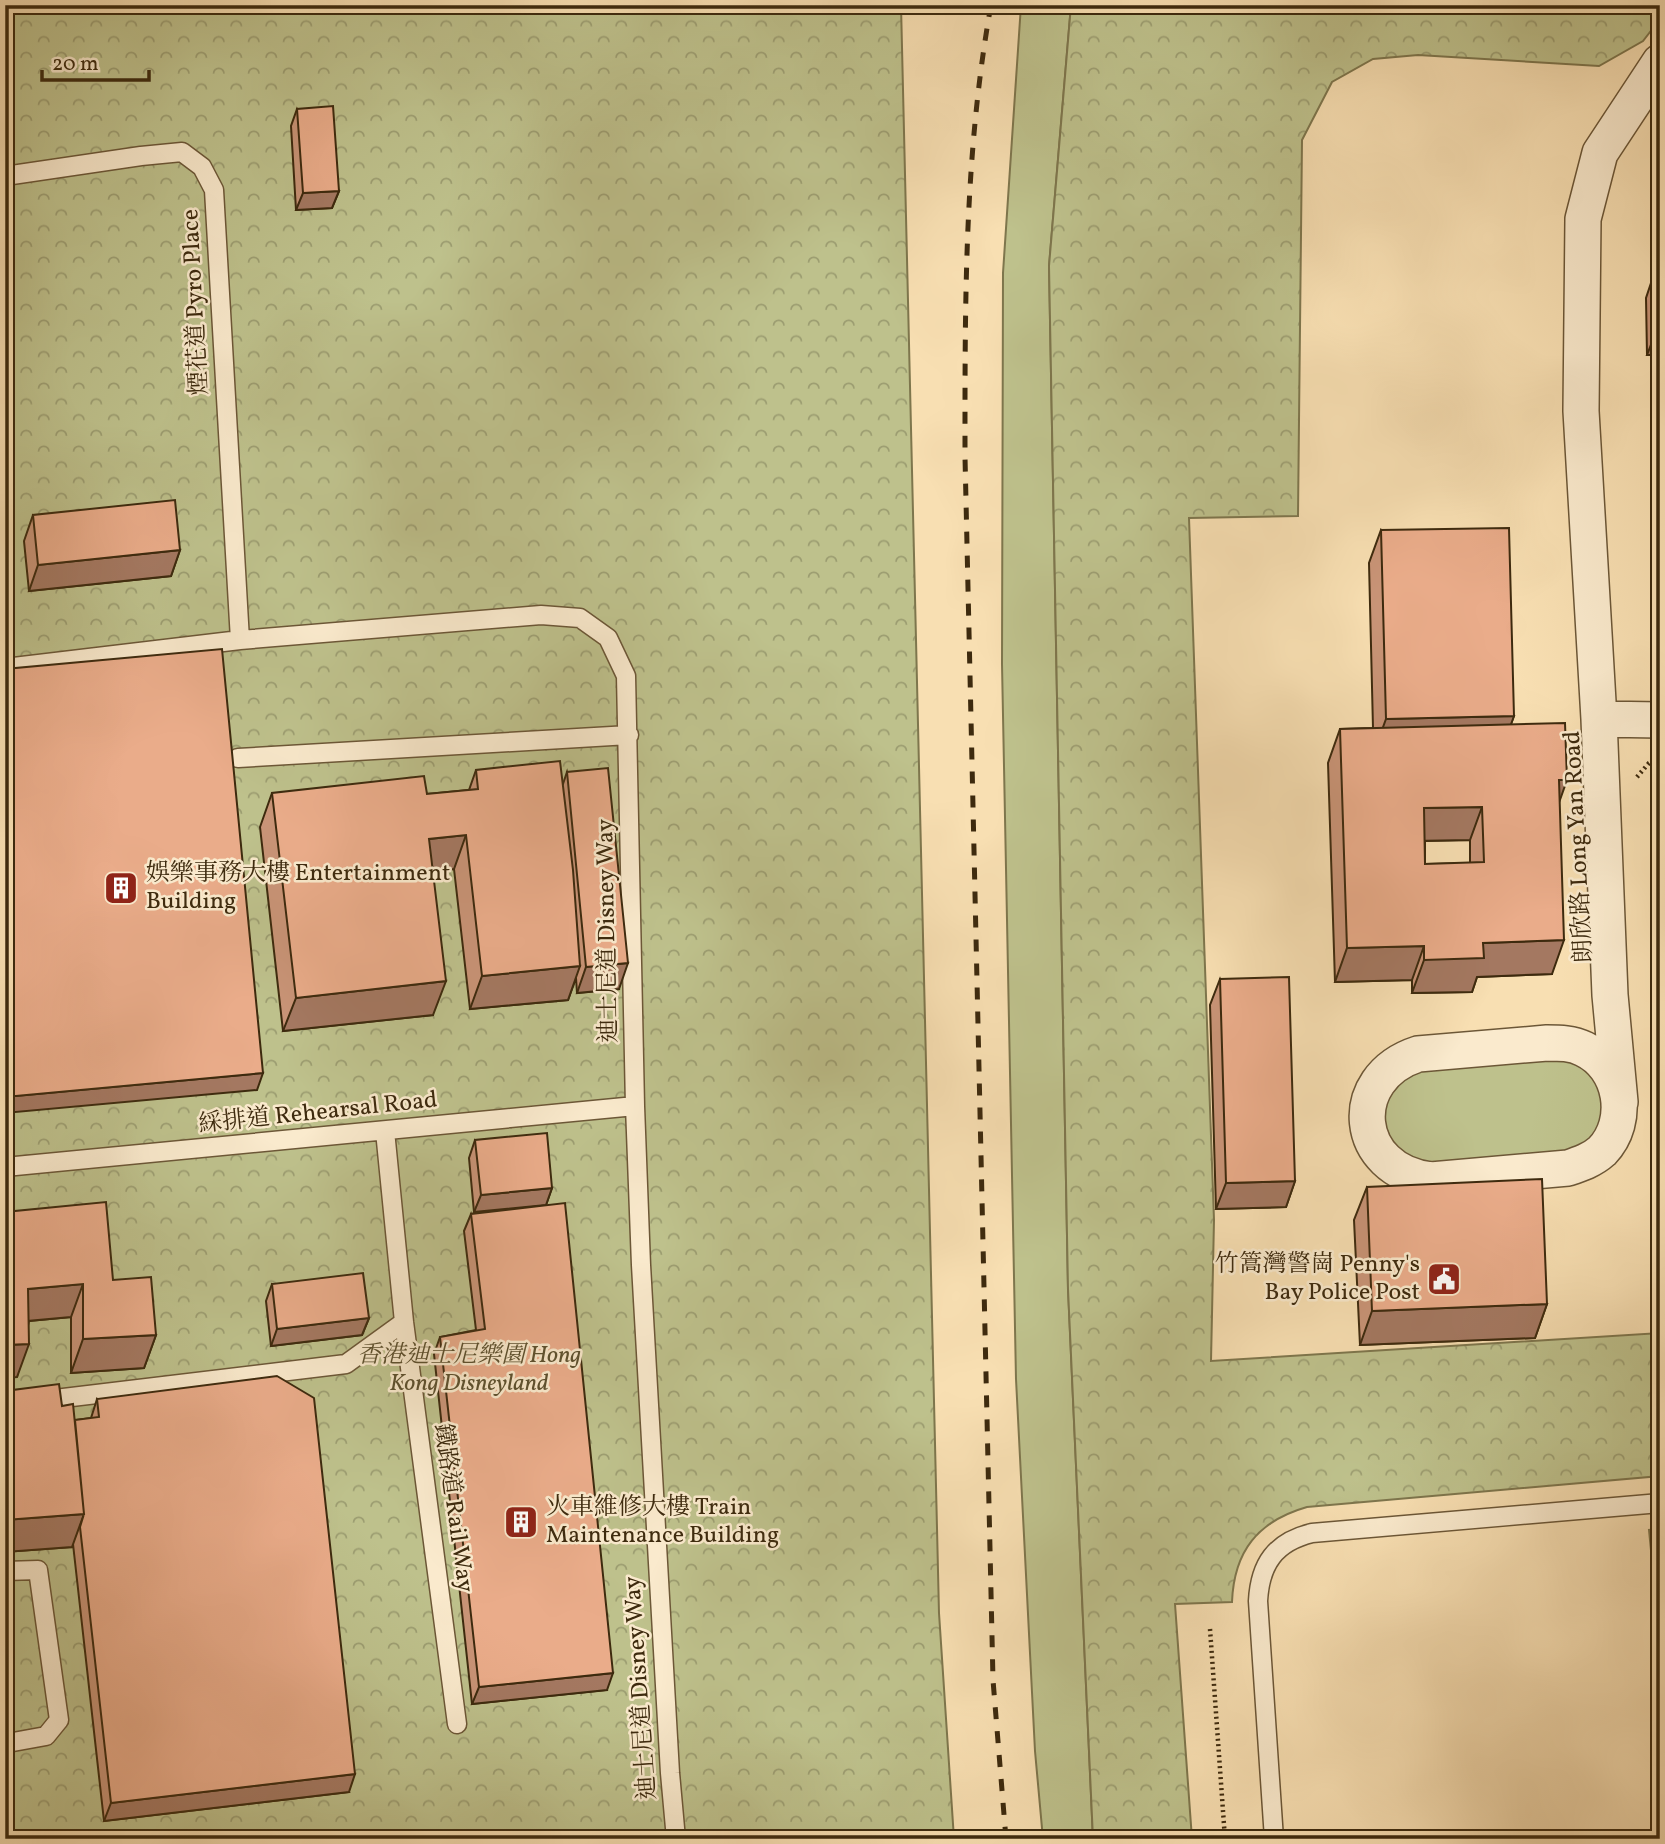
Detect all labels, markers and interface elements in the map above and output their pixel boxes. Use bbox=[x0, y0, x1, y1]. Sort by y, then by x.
scale bar bbox=[42, 38, 149, 82]
text: 20 m bbox=[52, 50, 98, 79]
street label: 煙花道 Pyro Place bbox=[174, 208, 218, 396]
street label: 朗欣路 Long Yan Road bbox=[1556, 730, 1602, 964]
street label: 迪士尼道 Disney Way bbox=[589, 819, 627, 1043]
place label: 娛樂事務大樓 Entertainment Building bbox=[146, 857, 450, 919]
building icon: 娛樂事務大樓 Entertainment Building bbox=[102, 869, 140, 907]
street label: 綵排道 Rehearsal Road bbox=[197, 1084, 439, 1142]
place label: 竹篙灣警崗 Penny's Bay Police Post bbox=[1215, 1248, 1420, 1310]
public building icon: 竹篙灣警崗 Penny's Bay Police Post bbox=[1425, 1260, 1463, 1298]
park label: 香港迪士尼樂園 Hong Kong Disneyland bbox=[357, 1339, 581, 1401]
street label: 鐵路道 Rail Way bbox=[424, 1421, 482, 1595]
place label: 火車維修大樓 Train Maintenance Building bbox=[546, 1491, 779, 1553]
building icon: 火車維修大樓 Train Maintenance Building bbox=[502, 1503, 540, 1541]
street label: 迪士尼道 Disney Way bbox=[616, 1575, 666, 1801]

